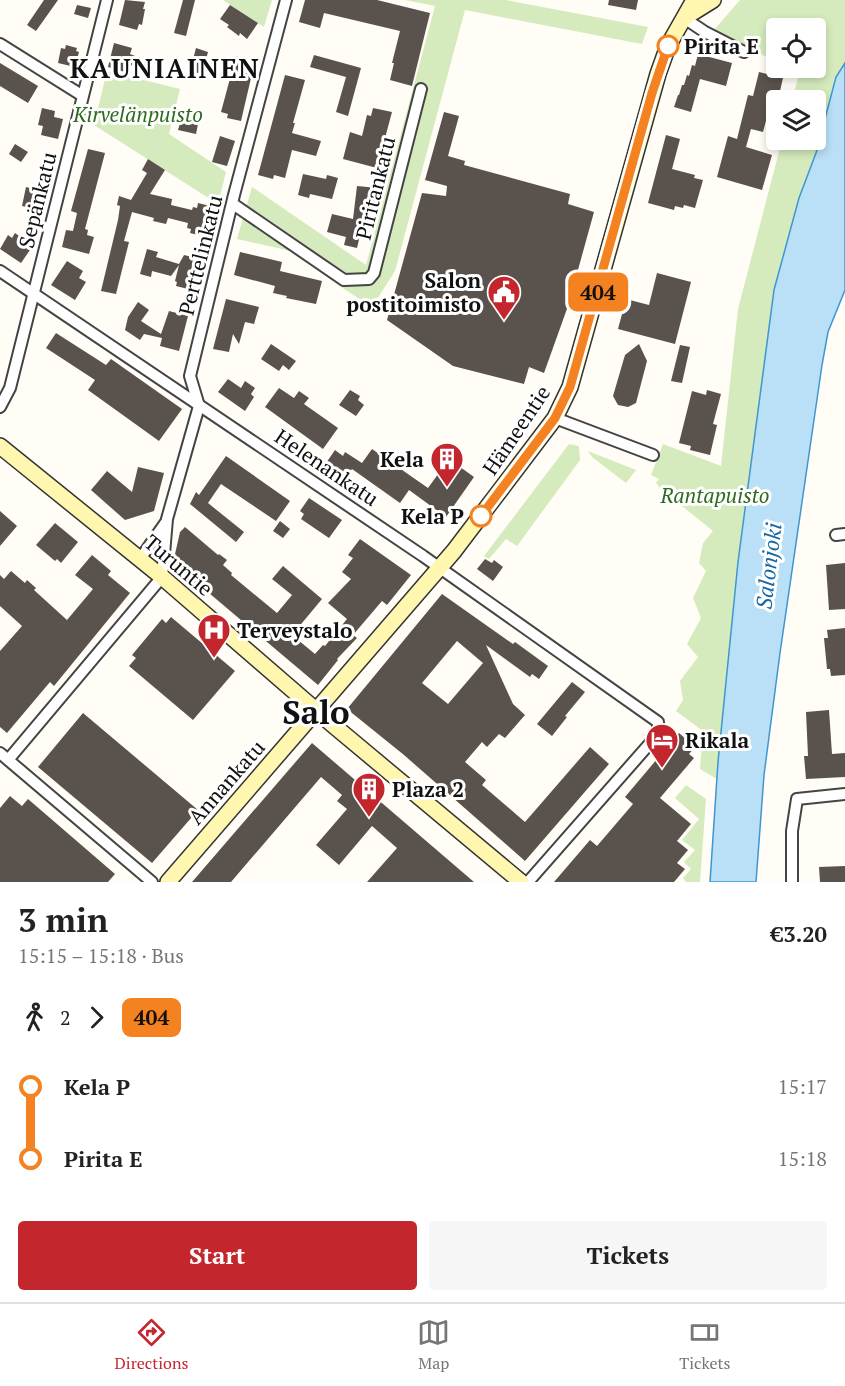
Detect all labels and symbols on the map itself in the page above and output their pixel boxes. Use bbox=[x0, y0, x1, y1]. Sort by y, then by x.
place label: Pirita E bbox=[684, 32, 759, 60]
marker: Pirita E bbox=[657, 35, 679, 57]
district label: KAUNIAINEN bbox=[70, 50, 260, 86]
park label: Kirvelänpuisto bbox=[72, 100, 203, 128]
street label: Piritankatu bbox=[349, 133, 401, 243]
street label: Sepänkatu bbox=[12, 149, 62, 251]
street label: Perttelinkatu bbox=[172, 192, 228, 318]
place label: Salon postitoimisto bbox=[346, 266, 481, 318]
line badge: 404 bbox=[564, 272, 632, 312]
public building icon: Salon postitoimisto bbox=[486, 274, 522, 321]
street label: Hämeentie bbox=[476, 380, 556, 480]
street label: Helenankatu bbox=[270, 422, 384, 512]
building icon: Kela bbox=[429, 441, 465, 488]
place label: Kela bbox=[380, 445, 424, 473]
park label: Rantapuisto bbox=[659, 481, 770, 509]
place label: Kela P bbox=[401, 502, 464, 530]
marker: Kela P bbox=[470, 505, 492, 527]
water label: Salonjoki bbox=[748, 521, 788, 611]
street label: Turuntie bbox=[139, 528, 219, 602]
hospital icon: Terveystalo bbox=[196, 612, 232, 659]
place label: Terveystalo bbox=[237, 616, 352, 644]
district label: Salo bbox=[282, 690, 350, 733]
hotel icon: Rikala bbox=[644, 722, 680, 769]
place label: Rikala bbox=[685, 726, 750, 754]
street label: Annankatu bbox=[181, 734, 271, 830]
building icon: Plaza 2 bbox=[351, 771, 387, 818]
place label: Plaza 2 bbox=[392, 775, 464, 803]

